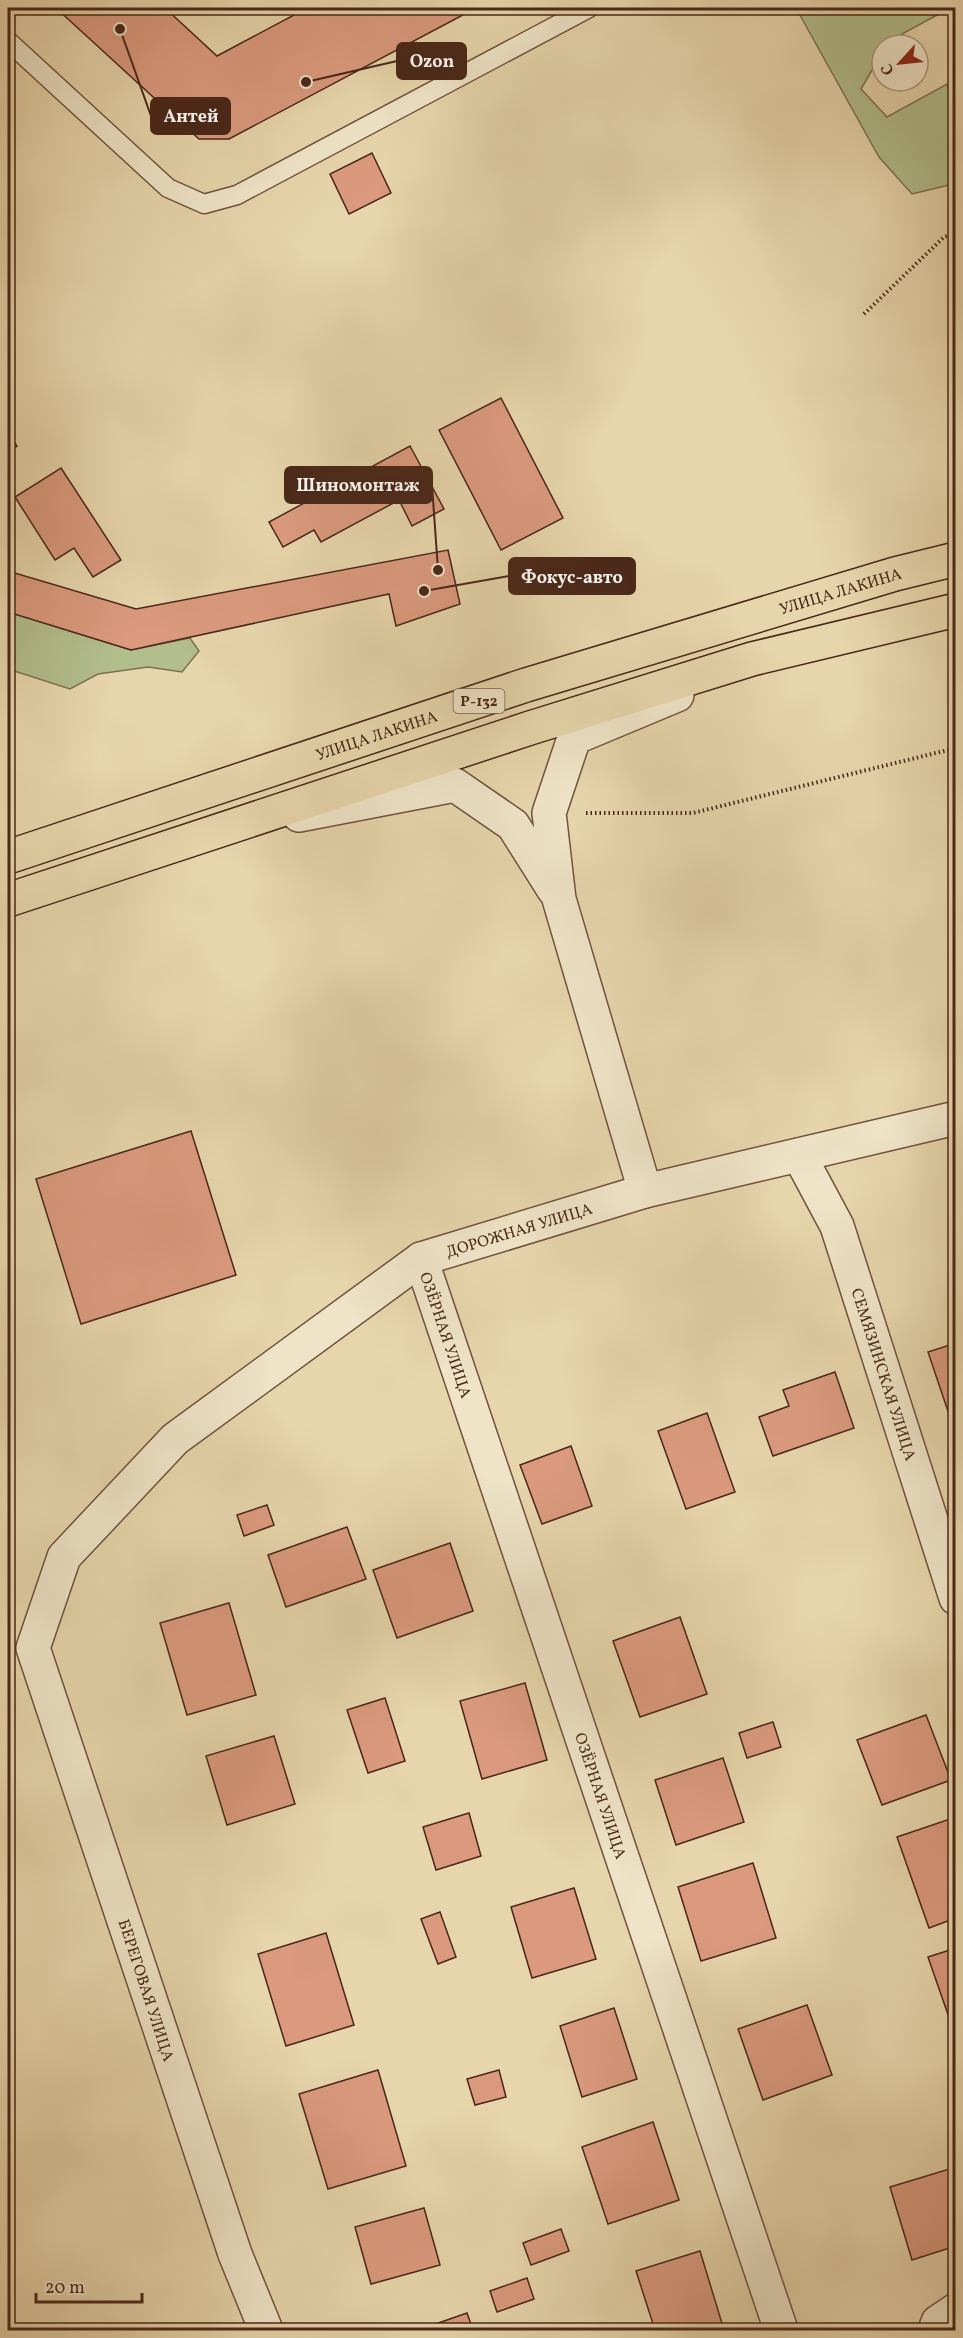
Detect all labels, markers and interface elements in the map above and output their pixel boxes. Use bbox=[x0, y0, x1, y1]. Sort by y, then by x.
north arrow bbox=[870, 33, 930, 93]
callout: Ozon bbox=[397, 43, 466, 79]
text: Ozon bbox=[410, 50, 454, 75]
text: С bbox=[876, 59, 901, 78]
callout: Антей bbox=[151, 98, 230, 134]
text: Антей bbox=[163, 105, 219, 130]
callout: Шиномонтаж bbox=[285, 467, 432, 503]
text: Шиномонтаж bbox=[296, 474, 420, 499]
callout: Фокус-авто bbox=[509, 558, 635, 594]
street label: УЛИЦА ЛАКИНА bbox=[777, 564, 904, 621]
text: Фокус-авто bbox=[521, 566, 623, 591]
road number: Р-132 bbox=[454, 689, 504, 713]
street label: УЛИЦА ЛАКИНА bbox=[313, 706, 441, 767]
street label: ДОРОЖНАЯ УЛИЦА bbox=[443, 1199, 595, 1264]
street label: ОЗЁРНАЯ УЛИЦА bbox=[413, 1269, 476, 1402]
street label: СЕМЯЗИНСКАЯ УЛИЦА bbox=[845, 1286, 920, 1464]
street label: ОЗЁРНАЯ УЛИЦА bbox=[568, 1730, 631, 1862]
street label: БЕРЕГОВАЯ УЛИЦА bbox=[112, 1917, 179, 2065]
scale bar bbox=[36, 2266, 142, 2304]
text: 20 m bbox=[45, 2276, 85, 2301]

